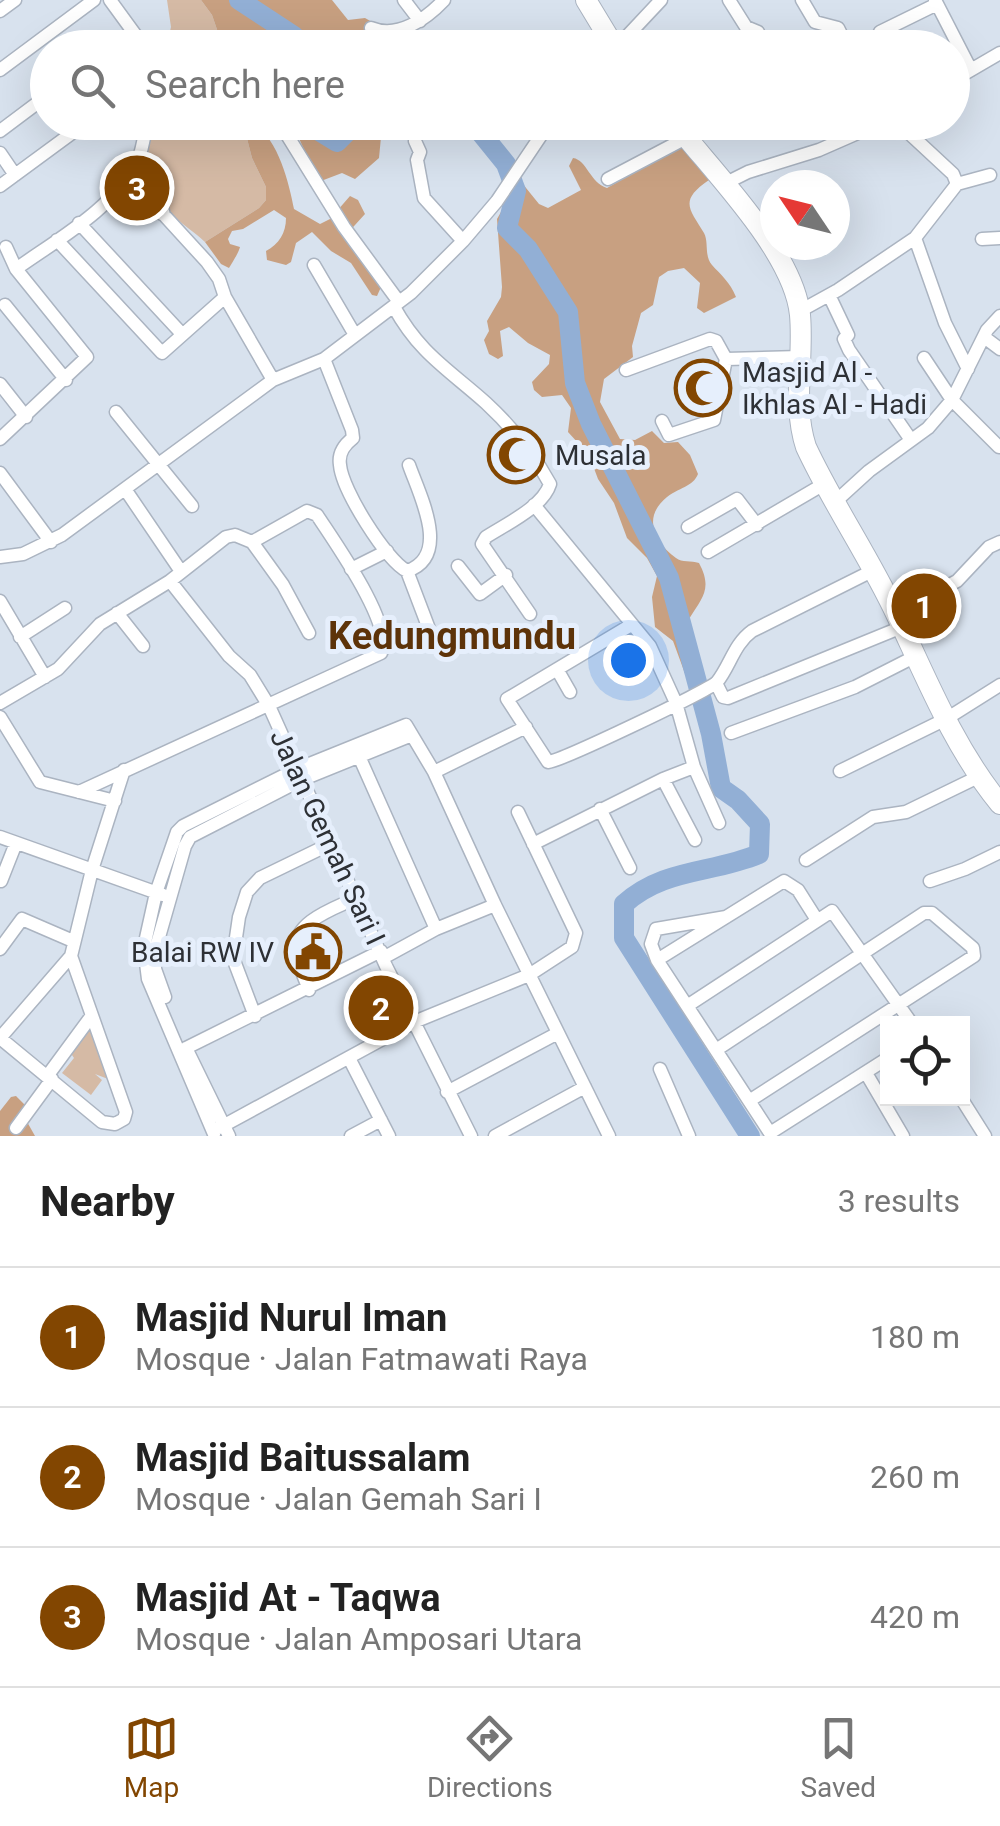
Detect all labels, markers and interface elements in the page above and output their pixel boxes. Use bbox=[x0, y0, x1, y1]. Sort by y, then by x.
search box bbox=[30, 30, 970, 140]
icon: search bbox=[65, 58, 120, 113]
text: Search here bbox=[145, 63, 345, 107]
pin: 3 bbox=[104, 150, 170, 226]
north arrow bbox=[760, 170, 850, 260]
place label: Masjid Al - Ikhlas Al - Hadi bbox=[742, 356, 927, 421]
mosque icon: Masjid Al - Ikhlas Al - Hadi bbox=[673, 358, 733, 418]
mosque icon: Musala bbox=[486, 425, 546, 485]
place label: Musala bbox=[555, 439, 647, 472]
pin: 1 bbox=[892, 568, 956, 644]
district label: Kedungmundu bbox=[328, 614, 576, 658]
your location bbox=[603, 635, 654, 686]
street label: Jalan Gemah Sari I bbox=[263, 724, 392, 950]
public building icon: Balai RW IV bbox=[283, 922, 343, 982]
place label: Balai RW IV bbox=[131, 936, 274, 969]
pin: 2 bbox=[348, 970, 414, 1046]
map controls bbox=[880, 1016, 970, 1106]
button: locate bbox=[880, 1016, 970, 1106]
text: Nearby bbox=[40, 1177, 175, 1226]
text: 3 results bbox=[838, 1182, 960, 1220]
text: Masjid Nurul Iman bbox=[135, 1296, 447, 1340]
text: 1 bbox=[63, 1318, 82, 1356]
text: 180 m bbox=[870, 1318, 960, 1356]
text: Mosque · Jalan Fatmawati Raya bbox=[135, 1340, 588, 1378]
text: Masjid Baitussalam bbox=[135, 1436, 470, 1480]
text: 2 bbox=[63, 1458, 82, 1496]
text: 260 m bbox=[870, 1458, 960, 1496]
text: Mosque · Jalan Gemah Sari I bbox=[135, 1480, 542, 1518]
text: Masjid At - Taqwa bbox=[135, 1576, 441, 1620]
text: 3 bbox=[63, 1598, 82, 1636]
text: 420 m bbox=[870, 1598, 960, 1636]
text: Mosque · Jalan Amposari Utara bbox=[135, 1620, 582, 1658]
tab: Map bbox=[124, 1711, 179, 1804]
tab: Directions bbox=[427, 1711, 553, 1804]
tab: Saved bbox=[800, 1711, 876, 1804]

